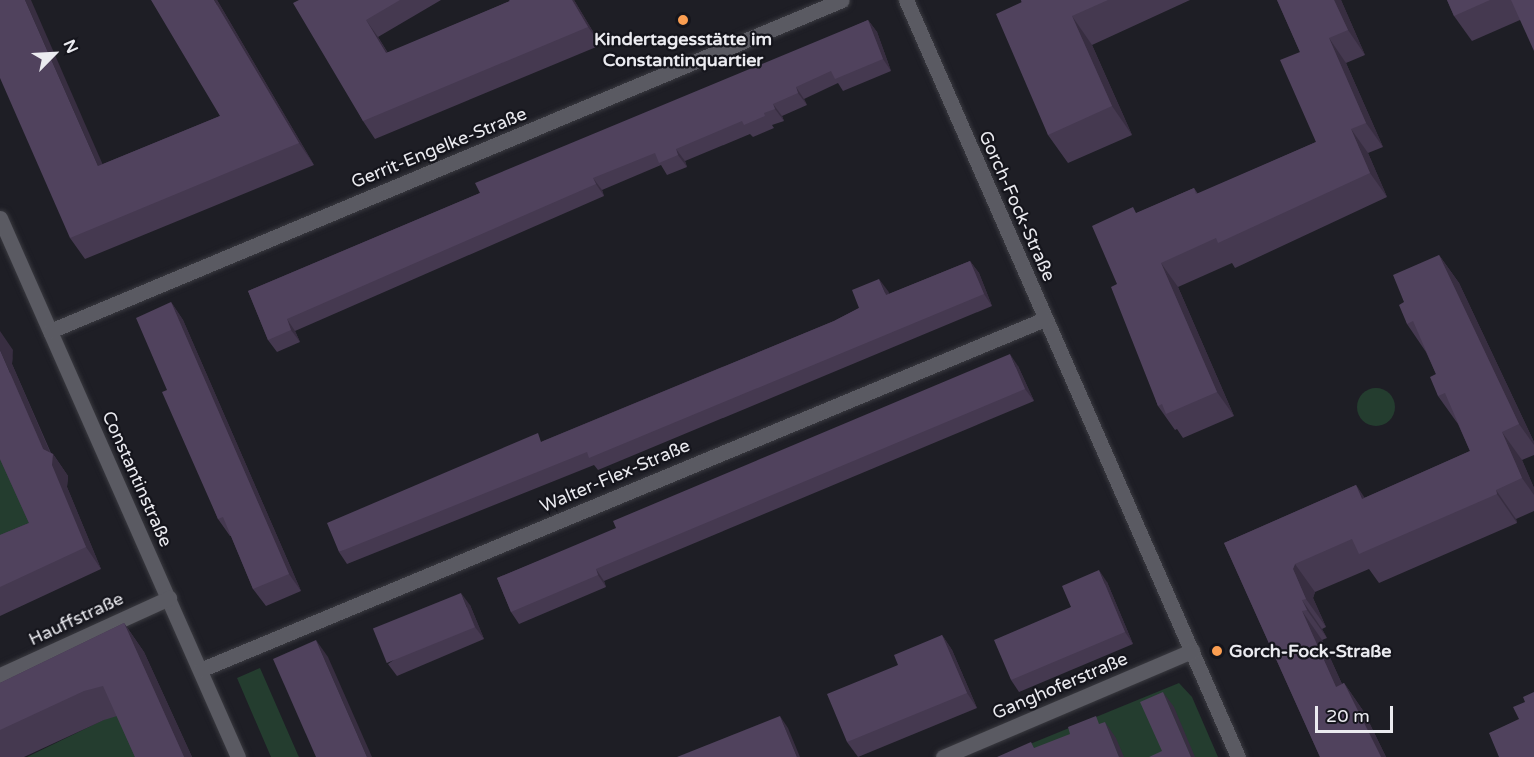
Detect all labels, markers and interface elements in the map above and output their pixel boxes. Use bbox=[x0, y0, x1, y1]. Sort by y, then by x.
marker: Kindertagesstätte im Constantinquartier bbox=[676, 13, 690, 27]
north arrow bbox=[24, 24, 84, 84]
place label: Kindertagesstätte im Constantinquartier bbox=[594, 29, 772, 72]
text: N bbox=[59, 37, 82, 57]
street label: Gerrit-Engelke-Straße bbox=[348, 103, 530, 193]
street label: Gorch-Fock-Straße bbox=[974, 127, 1060, 285]
street label: Constantinstraße bbox=[97, 408, 177, 550]
street label: Walter-Flex-Straße bbox=[537, 435, 693, 517]
street label: Hauffstraße bbox=[25, 588, 127, 650]
place label: Gorch-Fock-Straße bbox=[1229, 640, 1391, 662]
marker: Gorch-Fock-Straße bbox=[1210, 644, 1224, 658]
street label: Ganghoferstraße bbox=[989, 648, 1131, 724]
scale bar bbox=[1318, 694, 1396, 732]
text: 20 m bbox=[1326, 705, 1370, 727]

